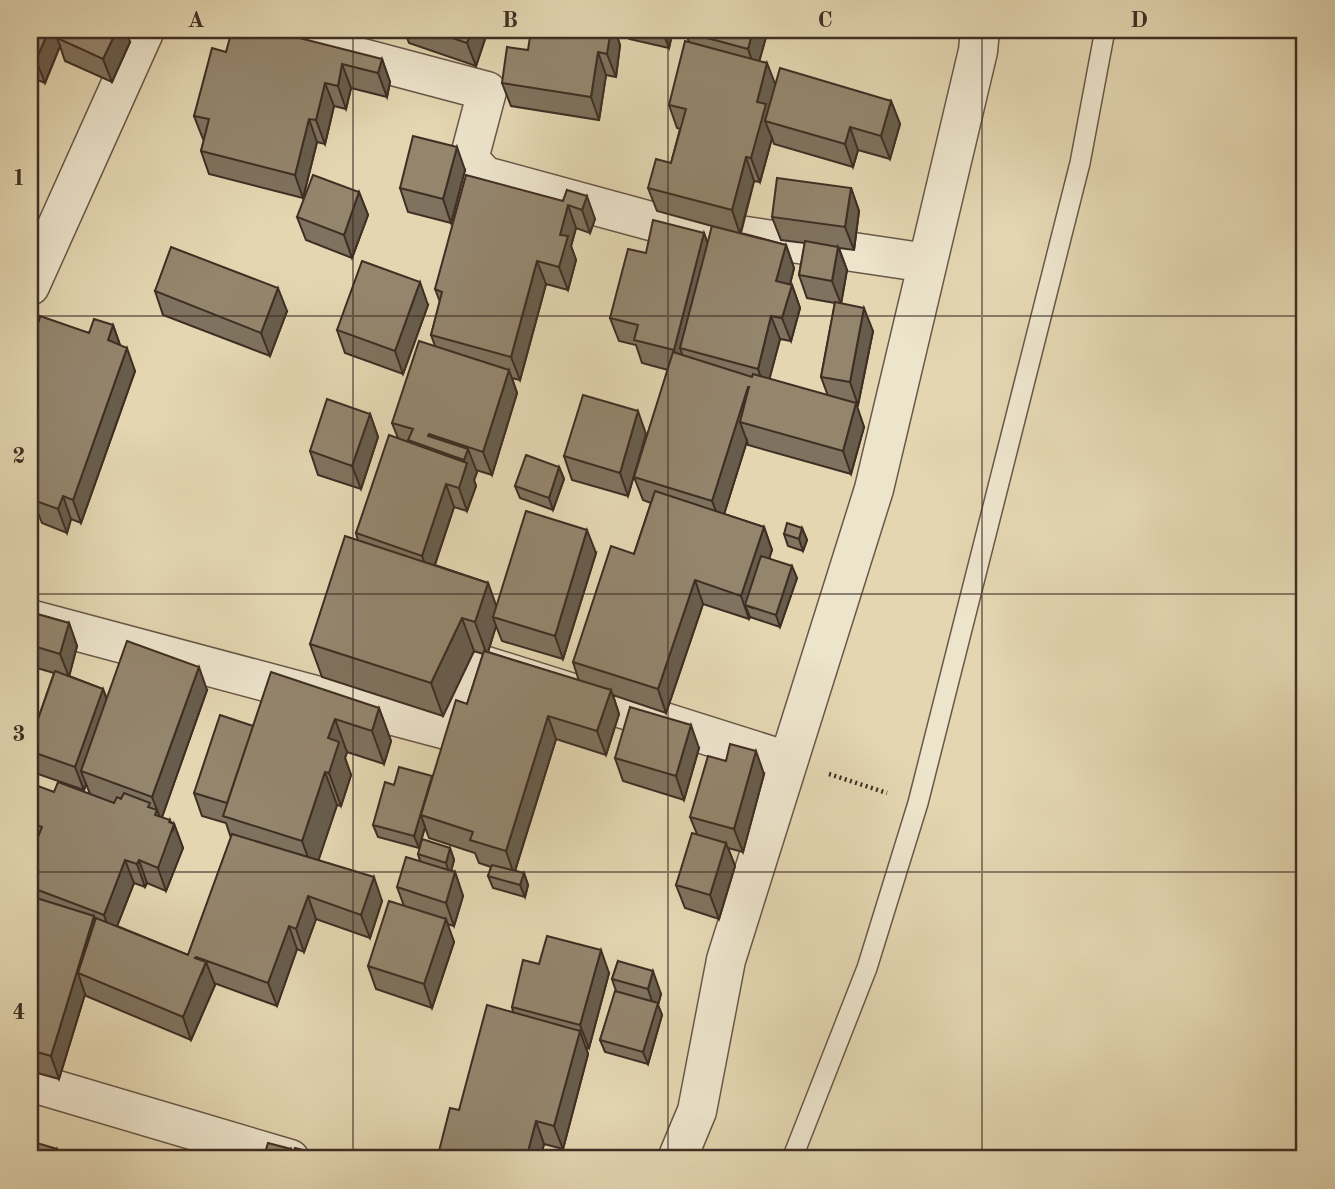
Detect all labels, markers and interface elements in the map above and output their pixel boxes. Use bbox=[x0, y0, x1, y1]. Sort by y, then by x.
text: A bbox=[187, 9, 205, 32]
text: B bbox=[502, 9, 518, 32]
text: C bbox=[817, 9, 833, 32]
text: D bbox=[1130, 9, 1148, 32]
text: 1 bbox=[12, 167, 26, 190]
text: 2 bbox=[12, 445, 26, 468]
text: 3 bbox=[12, 723, 26, 746]
text: 4 bbox=[12, 1001, 26, 1024]

